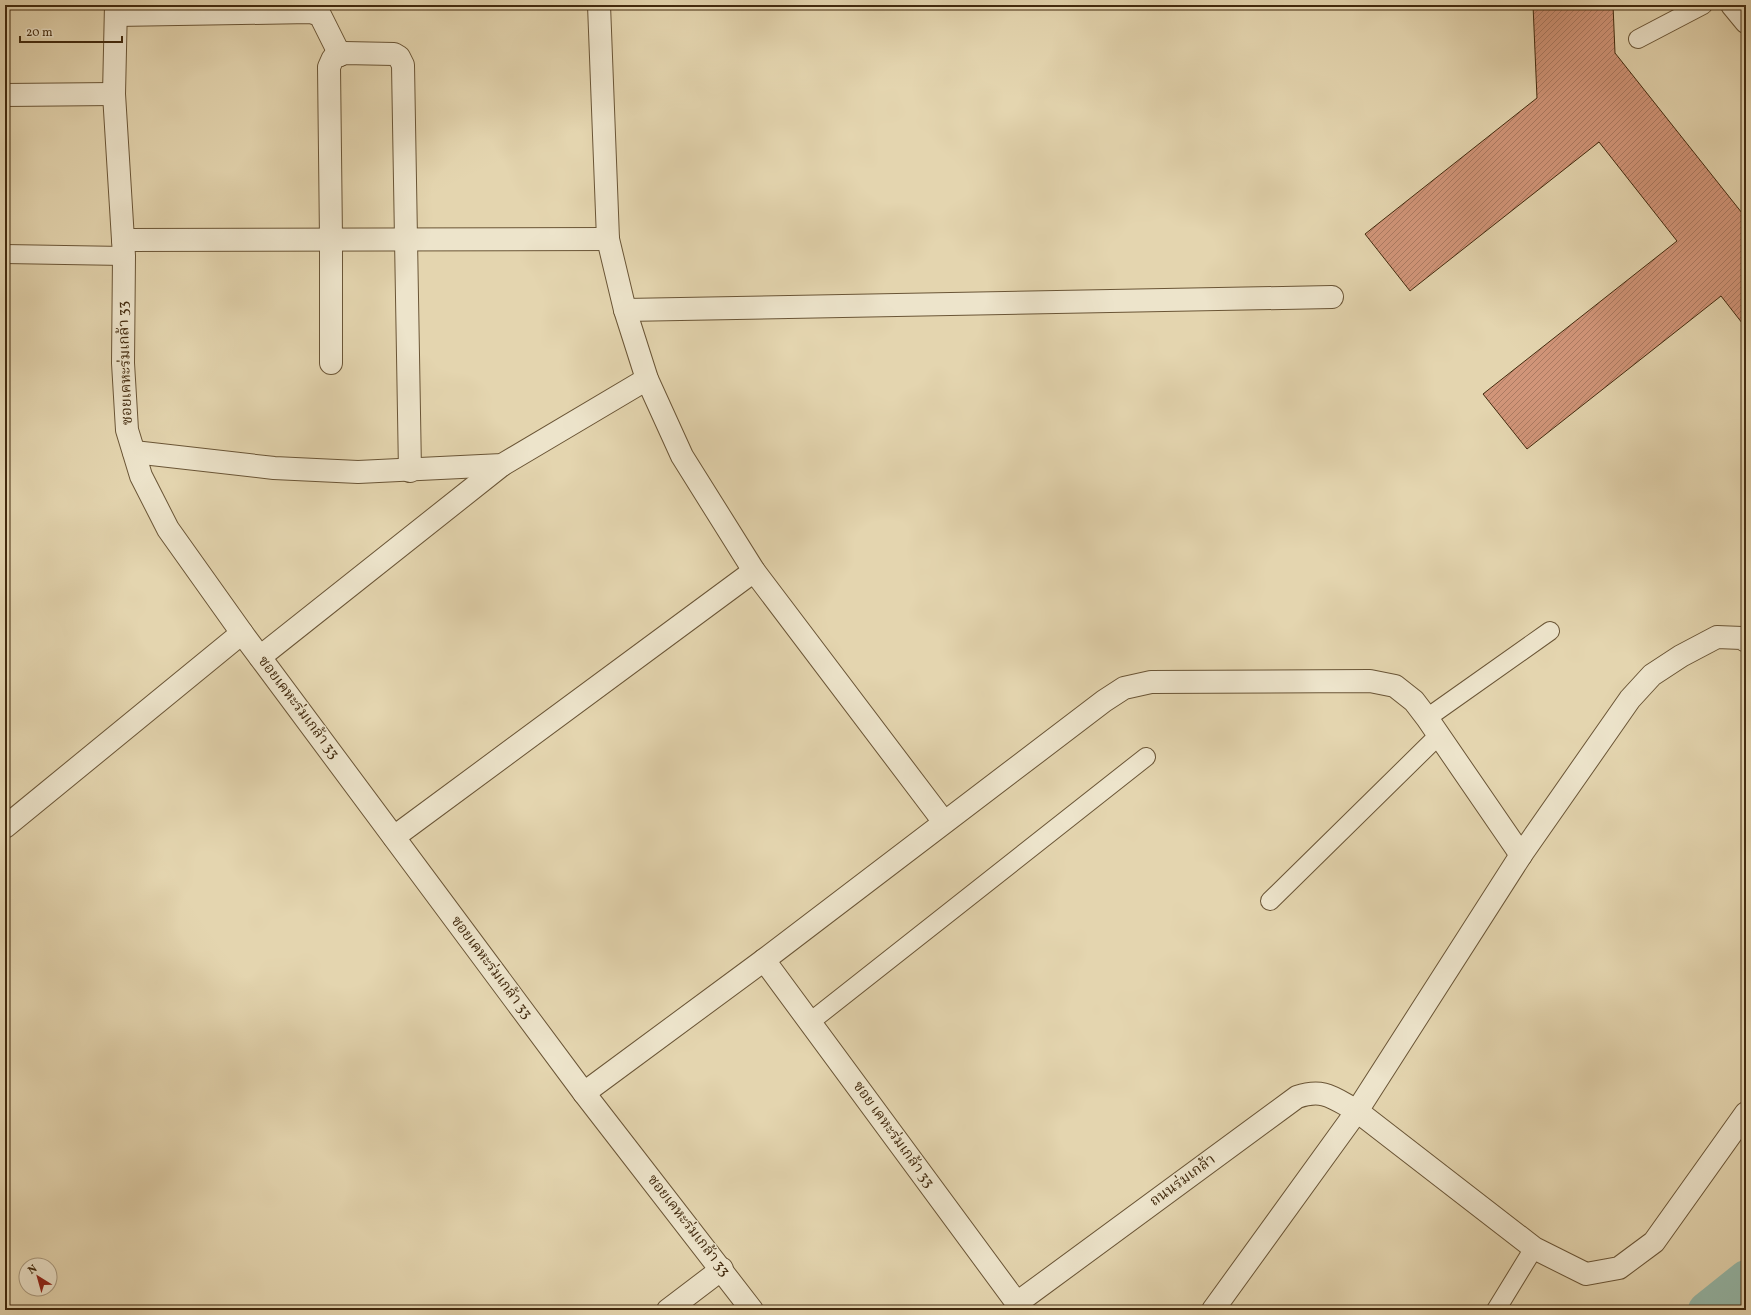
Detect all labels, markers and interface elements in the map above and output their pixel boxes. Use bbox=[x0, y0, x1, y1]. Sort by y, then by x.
scale bar bbox=[20, 18, 122, 44]
text: 20 m bbox=[26, 25, 53, 41]
street label: ซอยเคหะร่มเกล้า 33 bbox=[113, 301, 139, 425]
street label: ซอยเคหะร่มเกล้า 33 bbox=[252, 652, 344, 764]
street label: ซอยเคหะร่มเกล้า 33 bbox=[445, 912, 537, 1024]
street label: ซอย เคหะร่มเกล้า 33 bbox=[847, 1077, 939, 1193]
street label: ถนนร่มเกล้า bbox=[1146, 1150, 1220, 1212]
street label: ซอยเคหะร่มเกล้า 33 bbox=[641, 1171, 735, 1281]
north arrow bbox=[18, 1257, 58, 1297]
text: N bbox=[25, 1262, 41, 1279]

